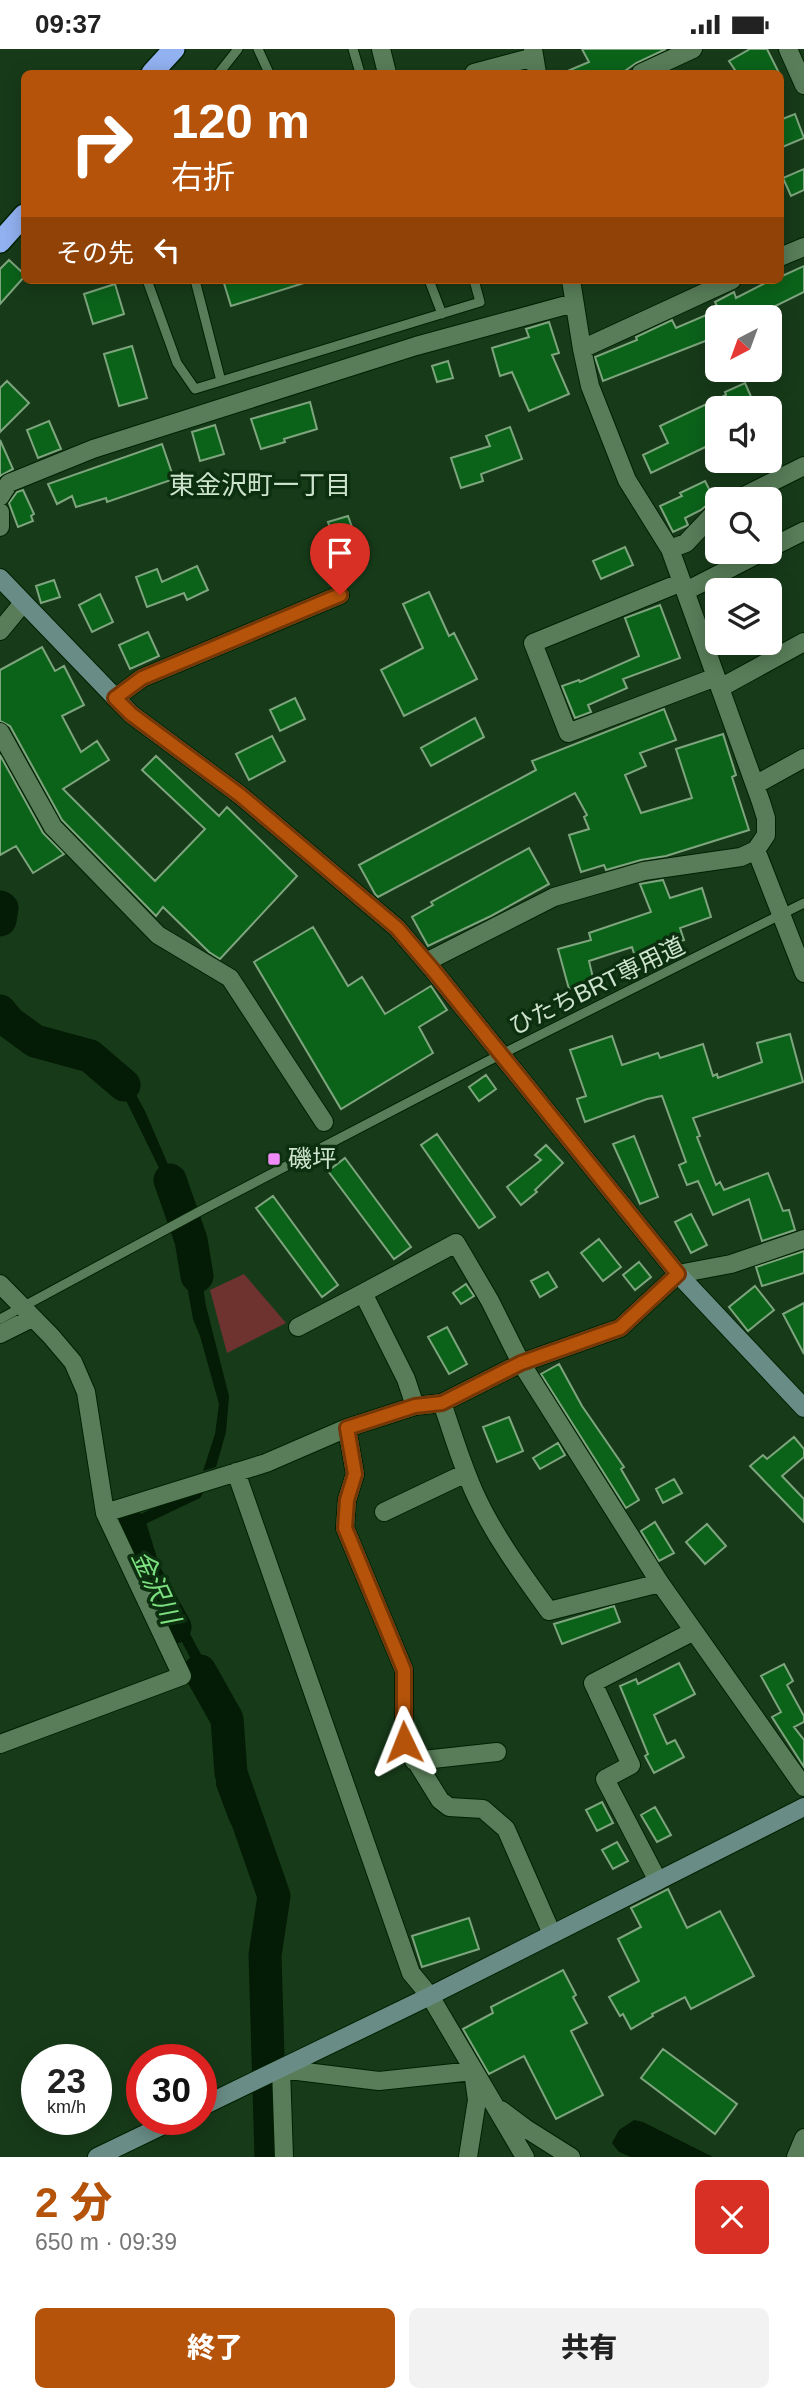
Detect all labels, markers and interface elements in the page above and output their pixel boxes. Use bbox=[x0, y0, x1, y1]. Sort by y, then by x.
text: 09:37 bbox=[35, 9, 102, 39]
text: 120 m bbox=[171, 94, 310, 148]
icon: right bbox=[56, 98, 147, 189]
text: 右折 bbox=[171, 159, 235, 195]
icon: left bbox=[148, 231, 186, 269]
text: その先 bbox=[56, 238, 134, 268]
north arrow bbox=[705, 305, 782, 381]
map controls bbox=[705, 305, 782, 655]
button: sound bbox=[705, 396, 782, 473]
district label: 東金沢町一丁目 bbox=[169, 470, 351, 500]
button: search bbox=[705, 487, 782, 564]
pin bbox=[310, 523, 370, 595]
icon: arrive bbox=[321, 534, 359, 572]
button: layers bbox=[705, 578, 782, 655]
street label: ひたちBRT専用道 bbox=[505, 931, 689, 1040]
place label: 磯坪 bbox=[288, 1145, 336, 1172]
marker: 磯坪 bbox=[266, 1151, 282, 1167]
water label: 金沢川 bbox=[126, 1545, 187, 1631]
position arrow bbox=[367, 1705, 441, 1779]
speed limit sign: 30 bbox=[126, 2044, 217, 2135]
text: 23 bbox=[47, 2061, 86, 2100]
text: km/h bbox=[47, 2097, 86, 2117]
text: 2 分 bbox=[35, 2179, 112, 2226]
button: close bbox=[695, 2180, 769, 2254]
text: 650 m · 09:39 bbox=[35, 2229, 177, 2255]
button: 終了 bbox=[35, 2308, 395, 2388]
button: 共有 bbox=[409, 2308, 769, 2388]

